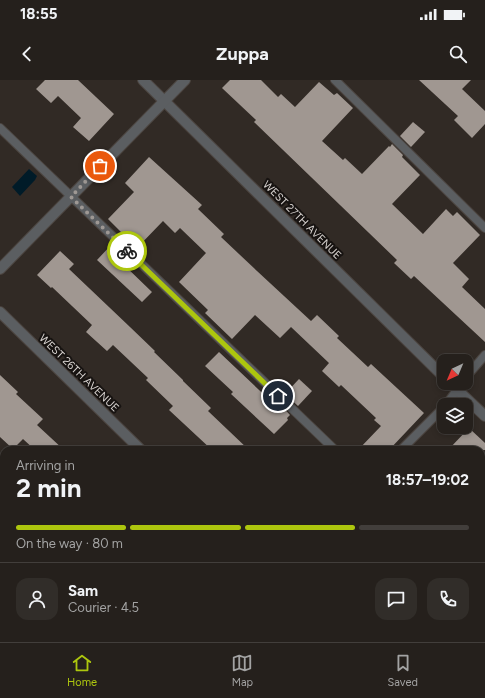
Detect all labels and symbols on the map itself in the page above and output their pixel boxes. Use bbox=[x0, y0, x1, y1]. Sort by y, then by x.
pin bbox=[83, 149, 117, 183]
street label: WEST 27TH AVENUE bbox=[260, 178, 344, 262]
courier bbox=[107, 231, 147, 271]
street label: WEST 26TH AVENUE bbox=[36, 332, 122, 414]
north arrow bbox=[437, 354, 473, 390]
pin bbox=[261, 379, 295, 413]

